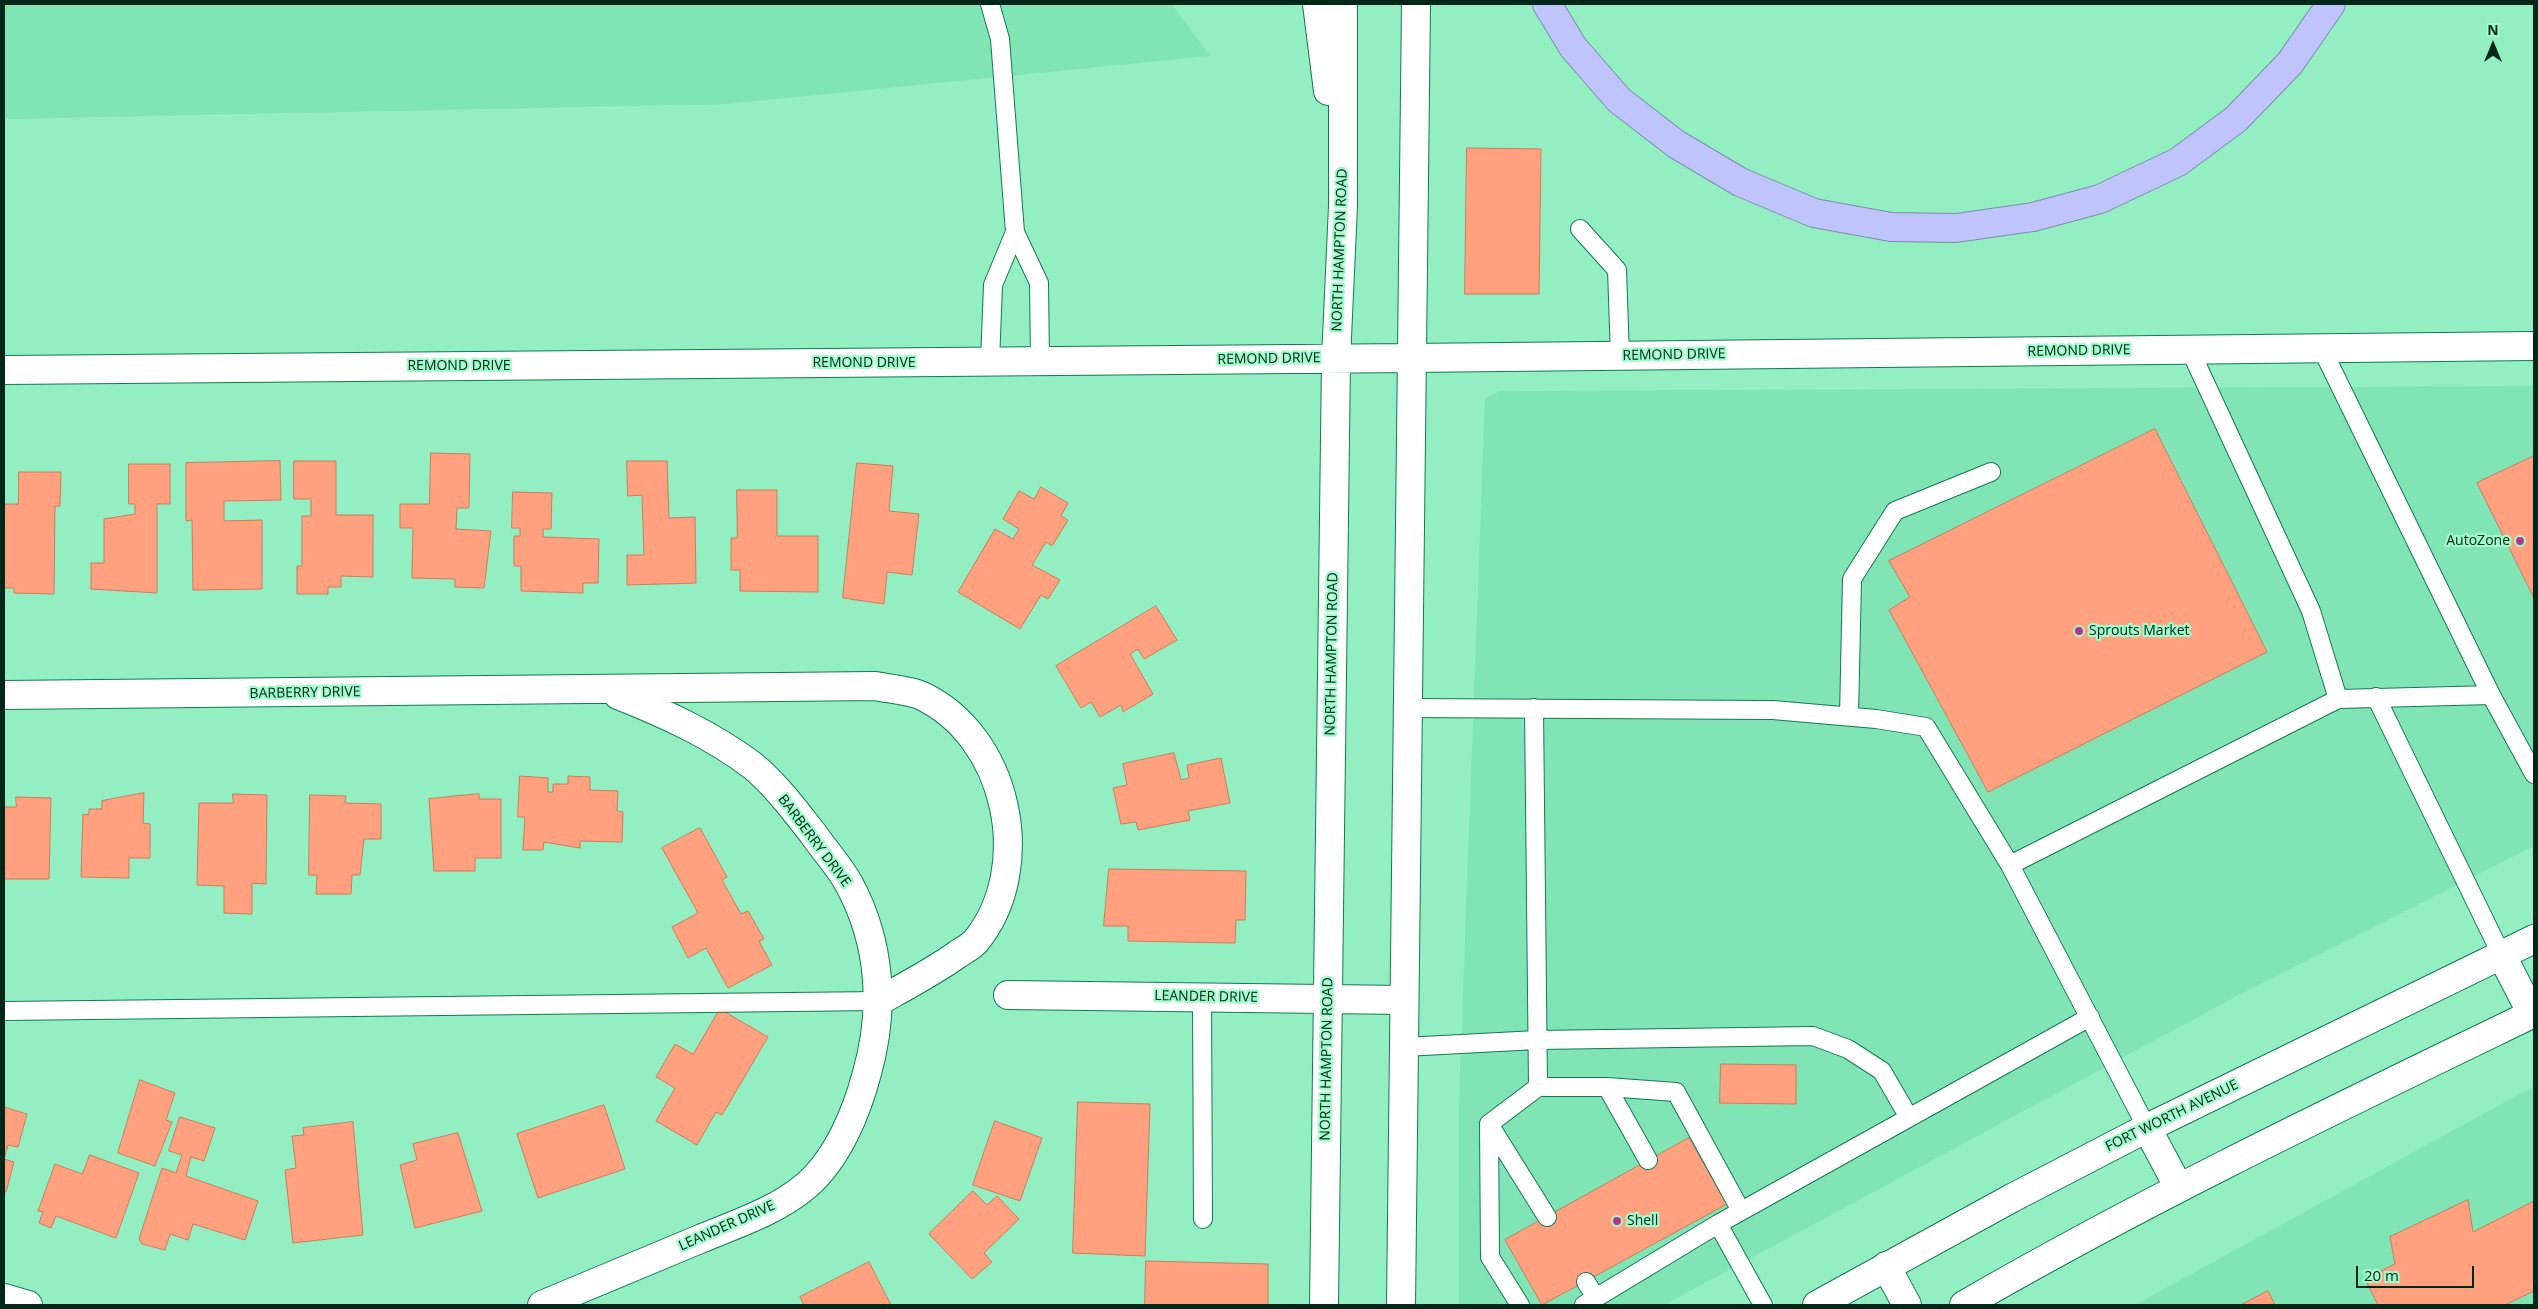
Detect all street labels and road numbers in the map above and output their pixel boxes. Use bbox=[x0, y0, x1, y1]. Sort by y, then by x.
street label: NORTH HAMPTON ROAD bbox=[1329, 168, 1351, 332]
street label: REMOND DRIVE bbox=[2027, 342, 2131, 360]
street label: REMOND DRIVE bbox=[1622, 346, 1726, 364]
street label: REMOND DRIVE bbox=[1217, 350, 1321, 368]
street label: REMOND DRIVE bbox=[812, 355, 916, 371]
street label: REMOND DRIVE bbox=[407, 358, 511, 374]
street label: NORTH HAMPTON ROAD bbox=[1322, 572, 1342, 736]
street label: BARBERRY DRIVE bbox=[249, 684, 361, 702]
street label: BARBERRY DRIVE bbox=[774, 792, 854, 890]
street label: NORTH HAMPTON ROAD bbox=[1317, 977, 1337, 1141]
street label: LEANDER DRIVE bbox=[1154, 988, 1258, 1006]
street label: FORT WORTH AVENUE bbox=[2103, 1077, 2241, 1155]
street label: LEANDER DRIVE bbox=[676, 1197, 778, 1255]

